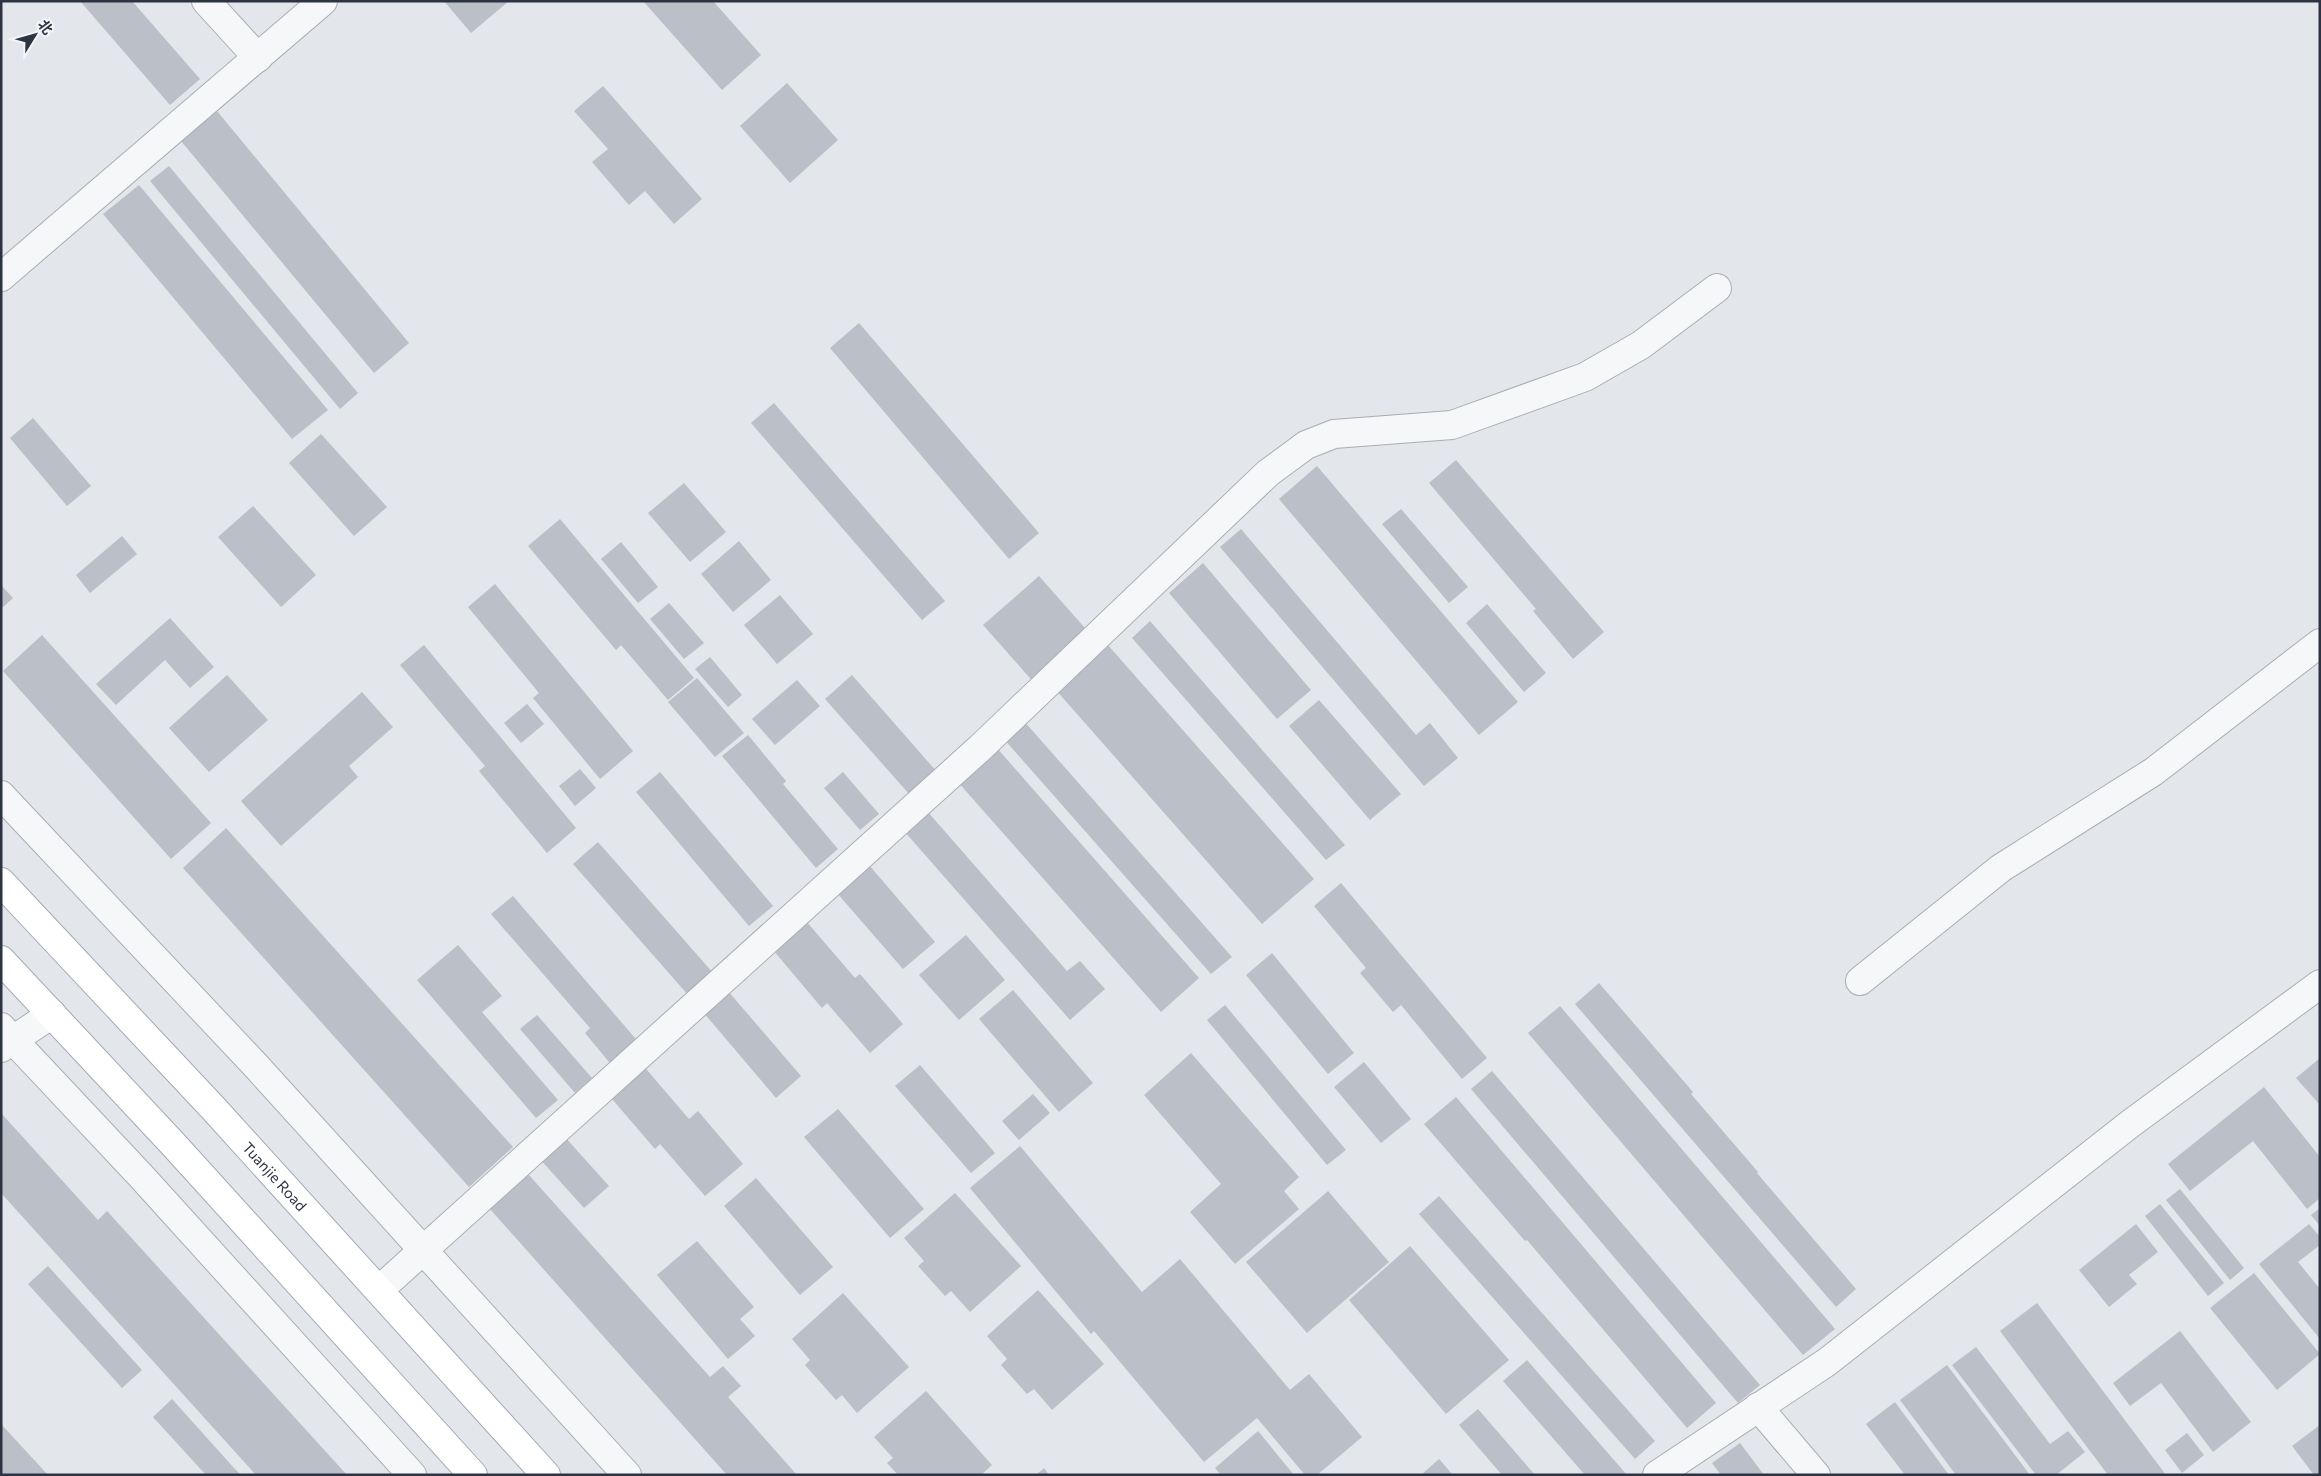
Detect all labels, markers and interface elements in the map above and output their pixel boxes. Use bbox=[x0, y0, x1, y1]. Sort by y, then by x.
north arrow bbox=[10, 10, 60, 60]
text: 北 bbox=[35, 16, 57, 38]
street label: Tuanjie Road bbox=[239, 1138, 311, 1214]

